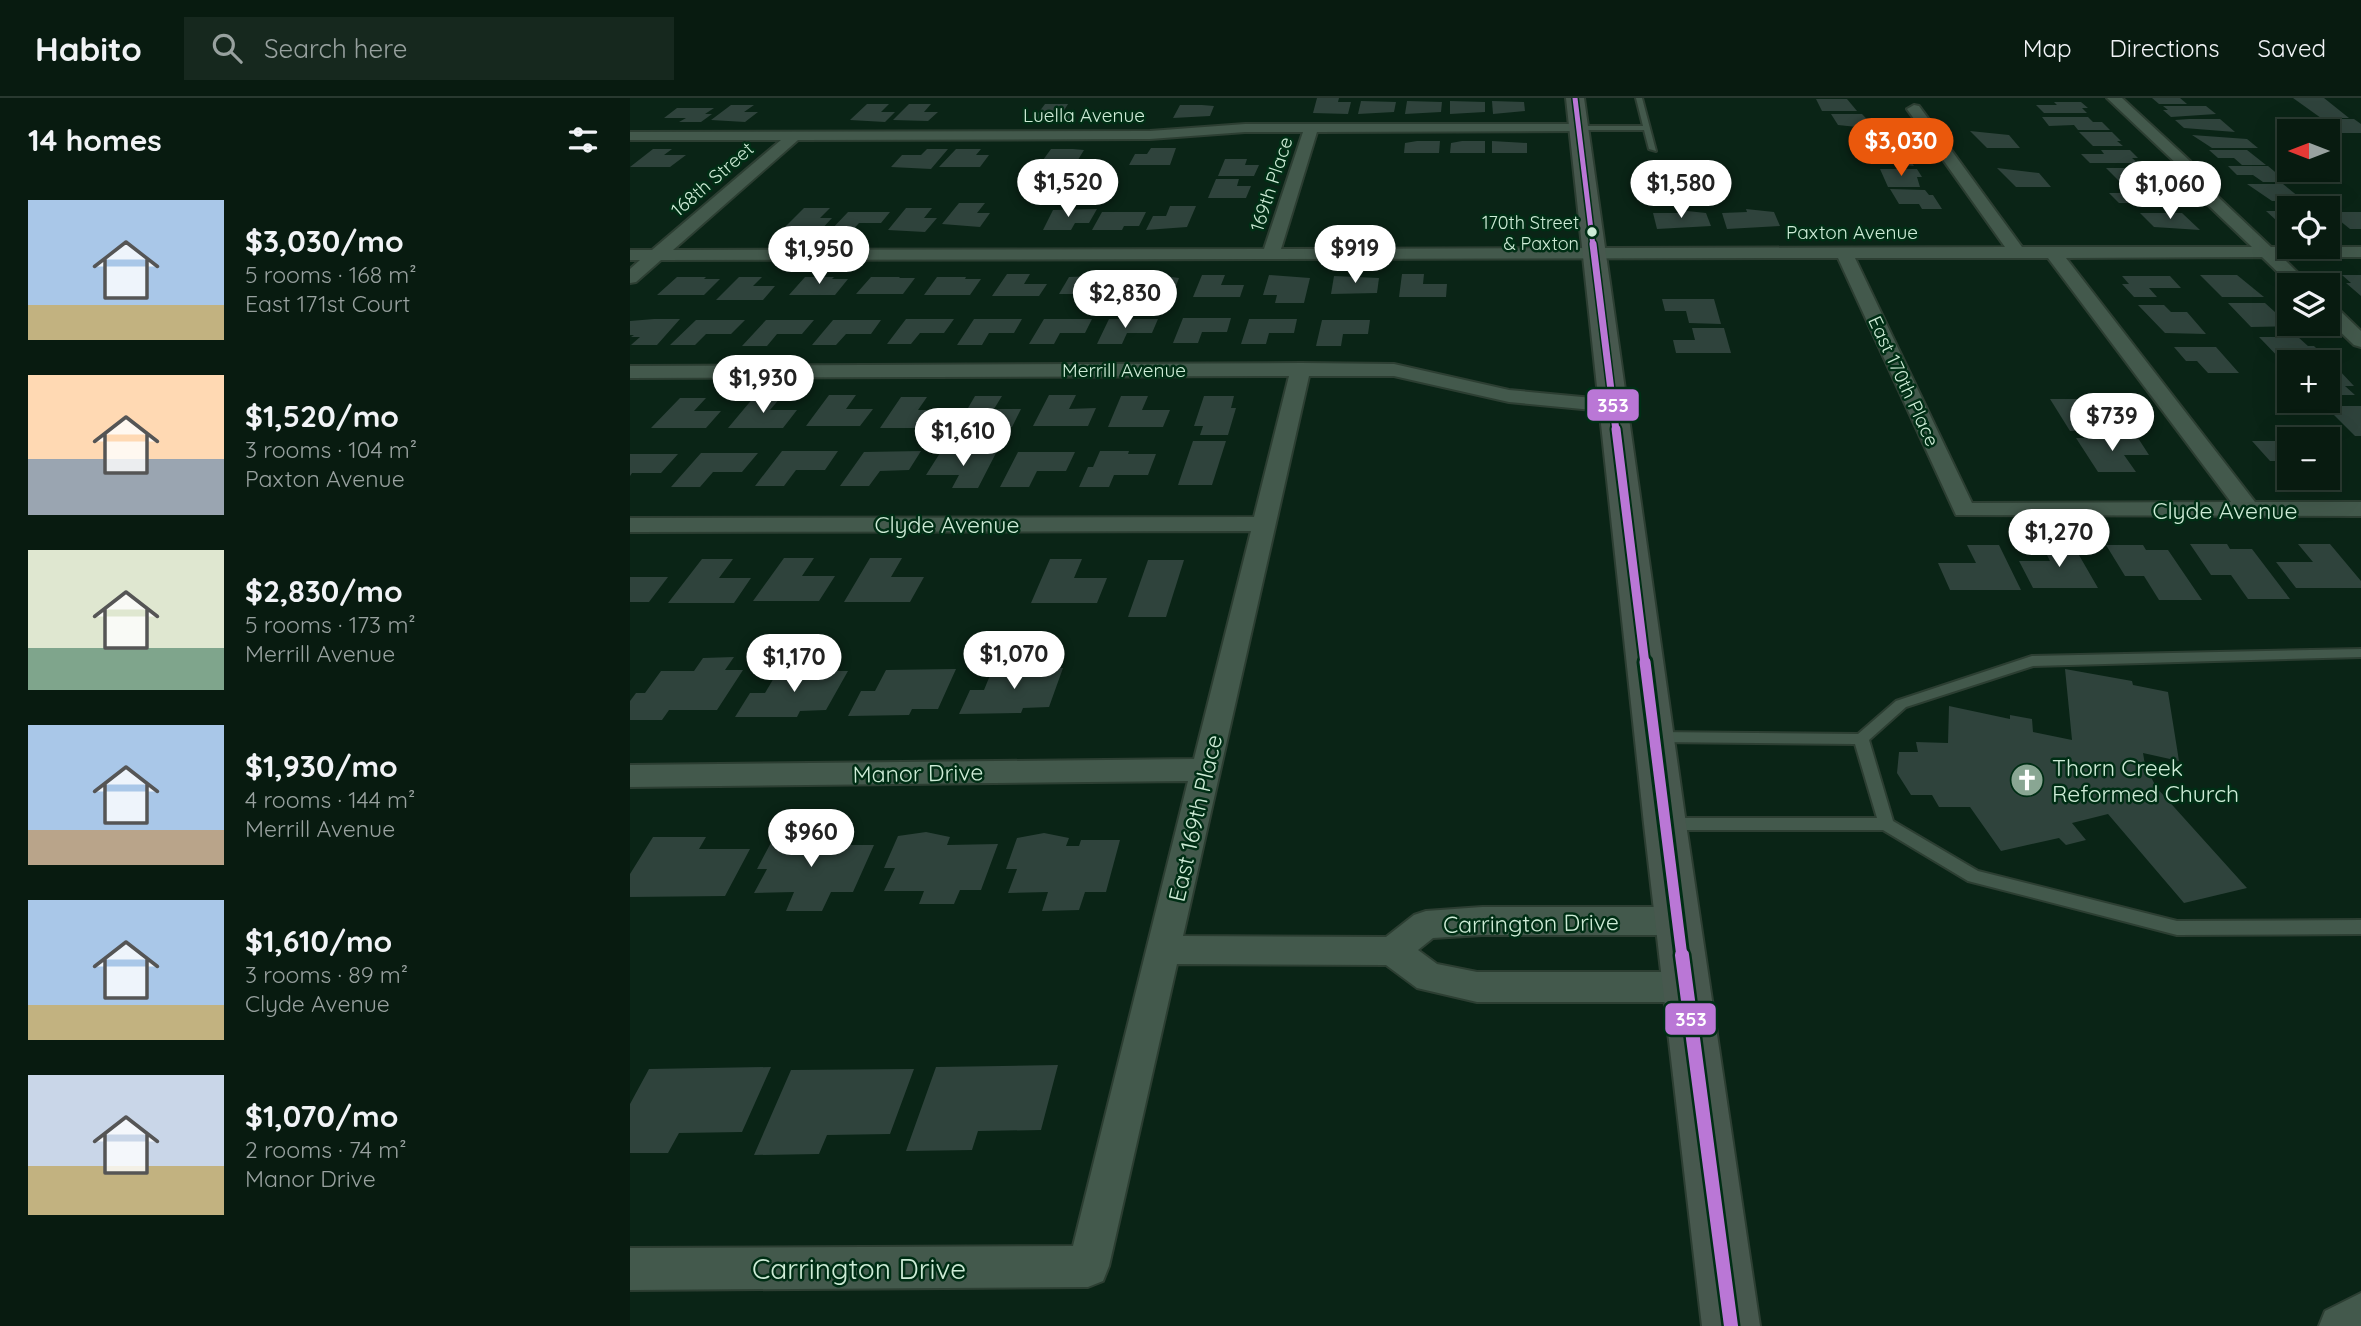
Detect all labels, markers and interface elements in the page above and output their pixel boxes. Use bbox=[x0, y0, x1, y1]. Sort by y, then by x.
search box bbox=[184, 17, 674, 80]
text: Habito bbox=[35, 28, 142, 69]
icon: search bbox=[208, 29, 246, 67]
text: Search here bbox=[264, 32, 407, 65]
text: Map bbox=[2023, 33, 2072, 63]
text: Directions bbox=[2110, 33, 2220, 63]
text: Saved bbox=[2258, 33, 2326, 63]
street label: Luella Avenue bbox=[1023, 103, 1145, 127]
pin: $3,030 bbox=[1844, 118, 1958, 178]
north arrow bbox=[2277, 119, 2340, 182]
map controls bbox=[2277, 119, 2340, 490]
text: 14 homes bbox=[28, 121, 162, 159]
icon: filters bbox=[564, 121, 602, 159]
text: $3,030 bbox=[1864, 126, 1938, 155]
street label: 169th Place bbox=[1244, 134, 1298, 234]
street label: 168th Street bbox=[666, 137, 758, 221]
pin: $1,520 bbox=[1011, 159, 1125, 219]
pin: $1,580 bbox=[1624, 160, 1738, 220]
pin: $1,060 bbox=[2113, 162, 2227, 221]
text: $1,520 bbox=[1033, 167, 1103, 196]
text: $1,580 bbox=[1647, 168, 1715, 197]
text: $1,060 bbox=[2135, 169, 2205, 198]
button: locate bbox=[2277, 196, 2340, 259]
place label: 170th Street & Paxton bbox=[1482, 211, 1579, 255]
street label: Paxton Avenue bbox=[1786, 220, 1918, 244]
text: $3,030/mo bbox=[245, 222, 404, 260]
marker: 170th Street & Paxton bbox=[1585, 225, 1599, 239]
pin: $1,950 bbox=[762, 226, 876, 286]
pin: $919 bbox=[1314, 226, 1396, 285]
icon: home bbox=[84, 228, 168, 312]
text: $919 bbox=[1331, 233, 1379, 262]
text: $1,950 bbox=[784, 234, 854, 263]
text: 5 rooms · 168 m² bbox=[245, 260, 417, 289]
pin: $2,830 bbox=[1068, 271, 1182, 330]
button: layers bbox=[2277, 273, 2340, 336]
text: $2,830 bbox=[1089, 278, 1161, 307]
text: East 171st Court bbox=[245, 289, 410, 318]
street label: East 170th Place bbox=[1863, 312, 1945, 450]
button: + bbox=[2277, 350, 2340, 413]
pin: $1,930 bbox=[706, 356, 820, 415]
street label: Merrill Avenue bbox=[1062, 358, 1186, 382]
text: $1,930 bbox=[729, 363, 797, 392]
line badge: 353 bbox=[1586, 388, 1640, 422]
text: 353 bbox=[1597, 393, 1629, 417]
pin: $739 bbox=[2071, 394, 2153, 453]
text: $1,520/mo bbox=[245, 397, 399, 435]
text: $739 bbox=[2086, 401, 2138, 430]
icon: home bbox=[84, 403, 168, 487]
pin: $1,610 bbox=[906, 408, 1020, 468]
text: $1,610 bbox=[931, 416, 995, 445]
button: − bbox=[2277, 427, 2340, 490]
text: 3 rooms · 104 m² bbox=[245, 435, 417, 464]
text: Paxton Avenue bbox=[245, 464, 405, 493]
street label: Clyde Avenue bbox=[2153, 496, 2297, 525]
street label: Clyde Avenue bbox=[875, 510, 1019, 539]
pin: $1,270 bbox=[2002, 510, 2116, 569]
text: $1,270 bbox=[2025, 517, 2093, 546]
text: $2,830/mo bbox=[245, 572, 403, 610]
icon: home bbox=[84, 578, 168, 662]
text: 5 rooms · 173 m² bbox=[245, 610, 416, 639]
pin: $1,070 bbox=[957, 632, 1071, 691]
pin: $1,170 bbox=[737, 634, 851, 694]
text: Merrill Avenue bbox=[245, 639, 395, 668]
text: $1,070 bbox=[980, 639, 1048, 668]
text: $1,170 bbox=[762, 642, 826, 671]
street label: East 169th Place bbox=[1162, 732, 1228, 904]
text: $1,930/mo bbox=[245, 747, 398, 785]
icon: home bbox=[84, 753, 168, 837]
place label: Thorn Creek Reformed Church bbox=[2052, 753, 2239, 808]
street label: Manor Drive bbox=[852, 757, 984, 789]
church icon: Thorn Creek Reformed Church bbox=[2008, 761, 2046, 799]
text: 4 rooms · 144 m² bbox=[245, 785, 415, 814]
pin: $960 bbox=[770, 810, 852, 869]
text: Merrill Avenue bbox=[245, 814, 395, 843]
text: $960 bbox=[784, 817, 838, 846]
street label: Carrington Drive bbox=[1443, 907, 1619, 939]
text: $1,610/mo bbox=[245, 922, 392, 960]
icon: home bbox=[84, 928, 168, 1012]
text: 3 rooms · 89 m² bbox=[245, 960, 408, 989]
text: Clyde Avenue bbox=[245, 989, 390, 1018]
line badge: 353 bbox=[1664, 1002, 1717, 1036]
text: 353 bbox=[1675, 1007, 1707, 1031]
text: $1,070/mo bbox=[245, 1097, 398, 1135]
icon: home bbox=[84, 1103, 168, 1187]
text: 2 rooms · 74 m² bbox=[245, 1135, 407, 1164]
text: Manor Drive bbox=[245, 1164, 376, 1193]
street label: Carrington Drive bbox=[752, 1251, 966, 1286]

